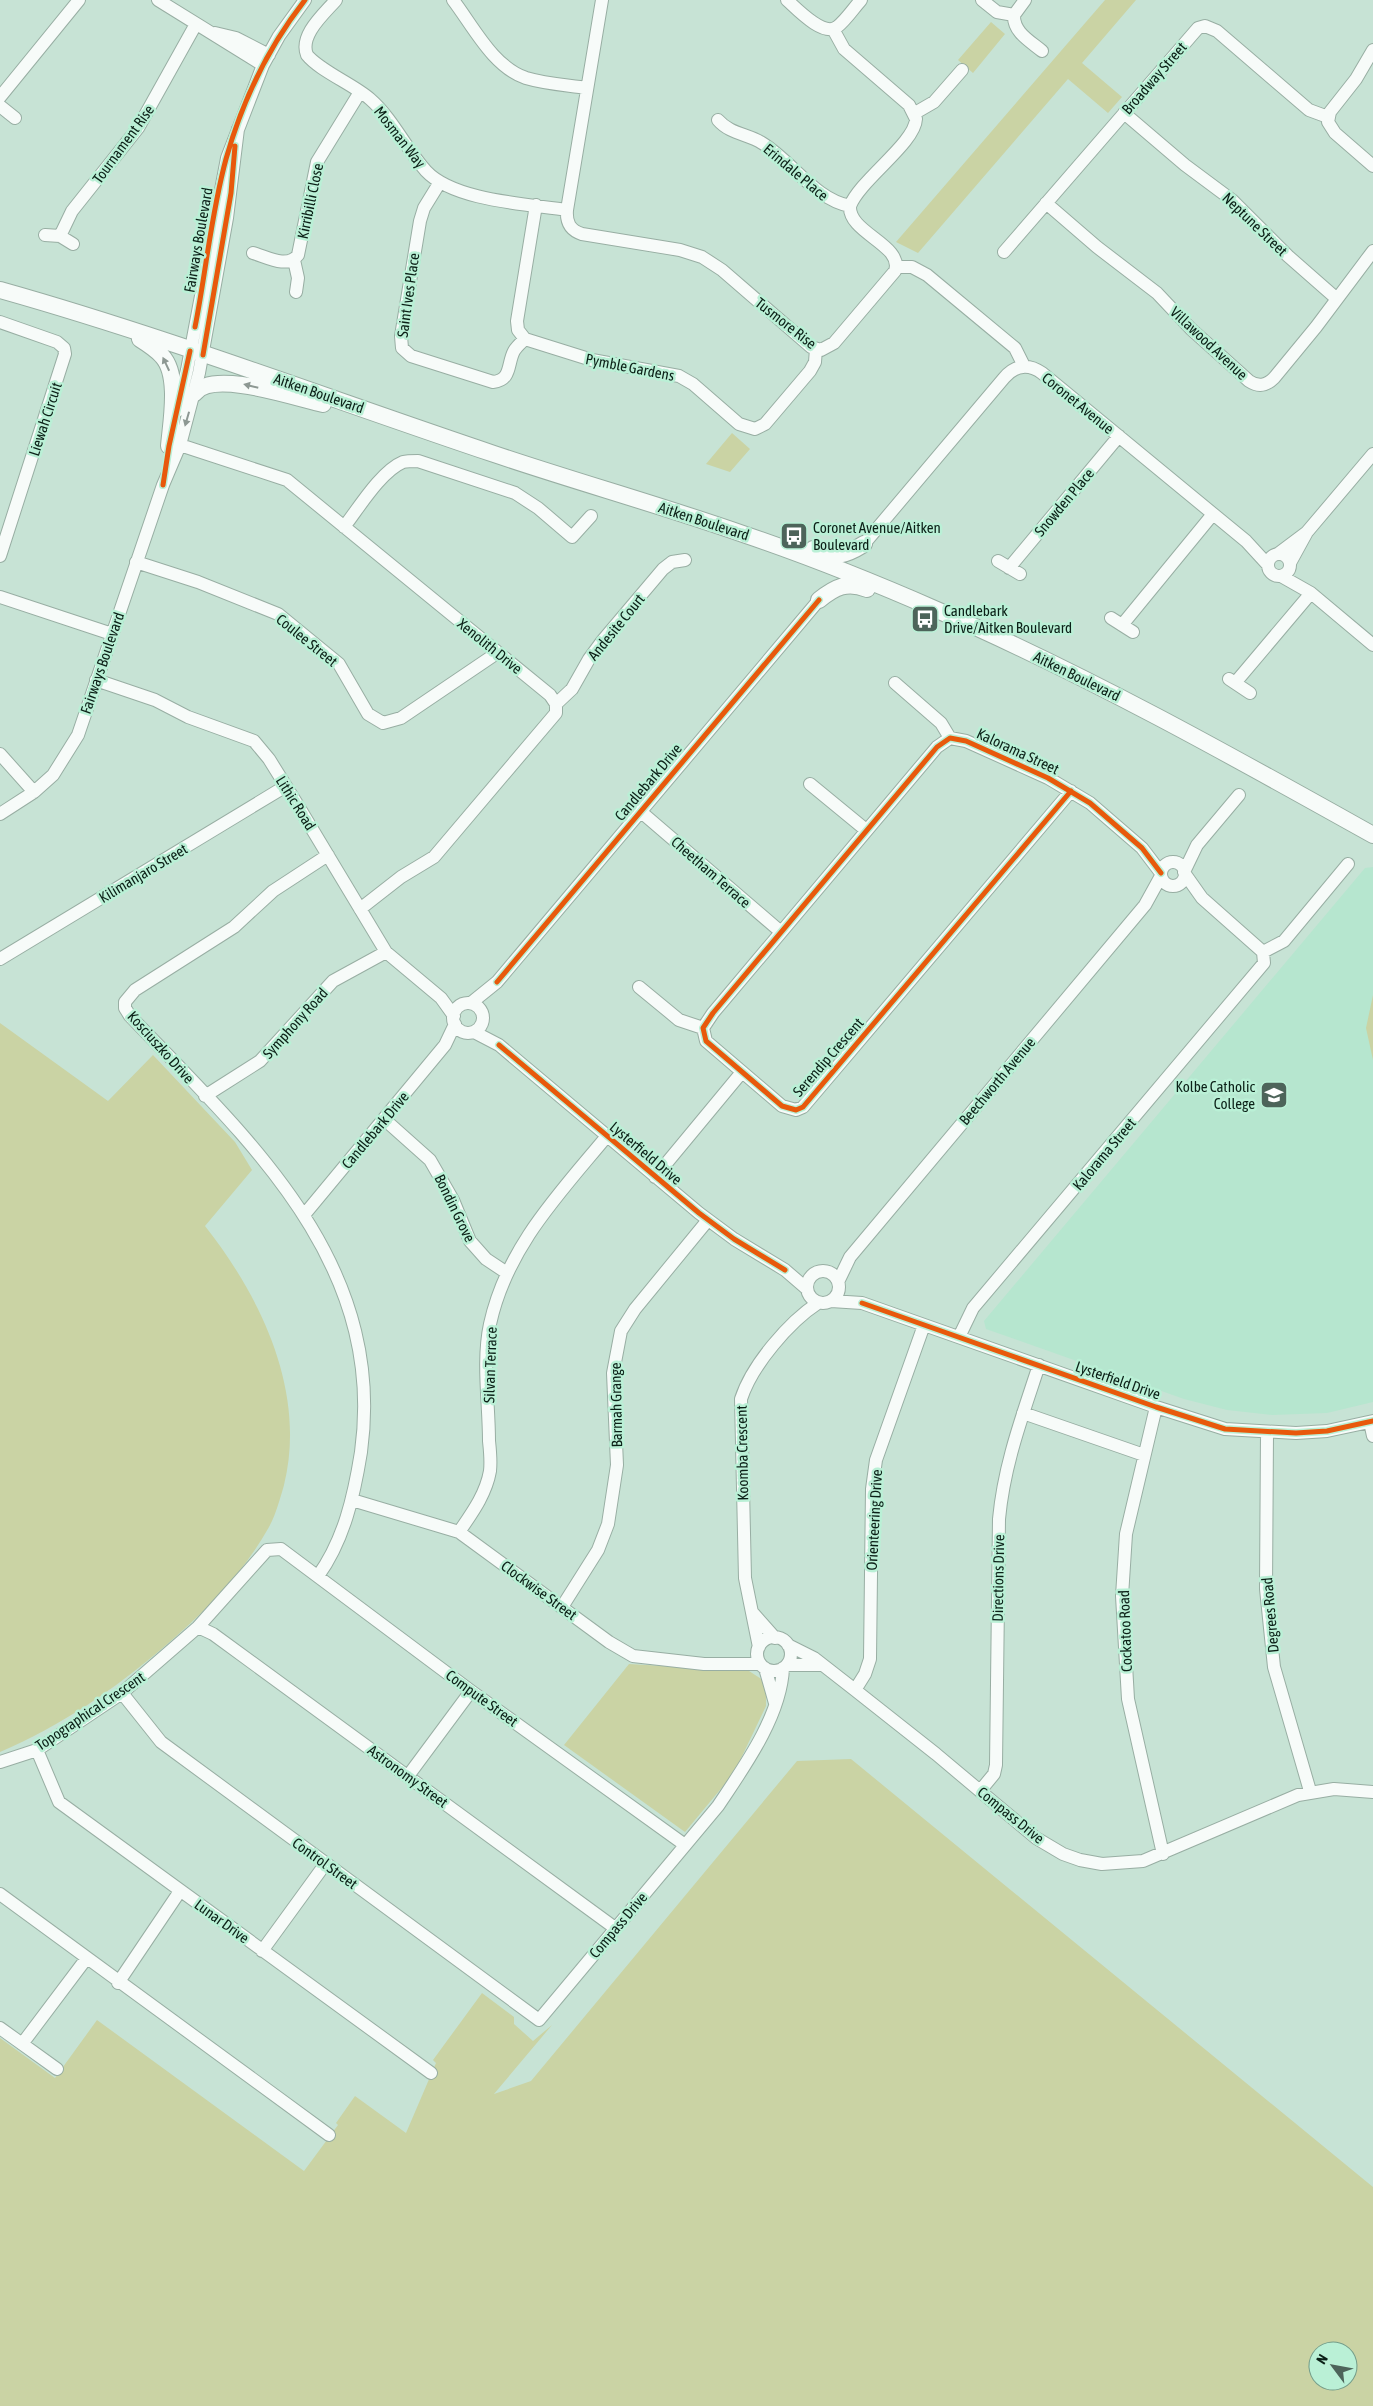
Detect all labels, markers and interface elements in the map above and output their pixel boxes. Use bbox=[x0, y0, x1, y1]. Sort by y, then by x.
street label: Broadway Street bbox=[1118, 39, 1190, 117]
street label: Tournament Rise bbox=[89, 101, 157, 187]
street label: Mosman Way bbox=[371, 103, 429, 171]
street label: Erindale Place bbox=[760, 140, 832, 204]
street label: Kirribilli Close bbox=[294, 161, 326, 240]
street label: Fairways Boulevard bbox=[180, 186, 216, 294]
street label: Neptune Street bbox=[1219, 189, 1291, 259]
street label: Saint Ives Place bbox=[394, 252, 422, 338]
street label: Tusmore Rise bbox=[752, 294, 820, 352]
street label: Villawood Avenue bbox=[1167, 303, 1251, 383]
street label: Pymble Gardens bbox=[584, 350, 676, 384]
one-way arrow bbox=[162, 357, 170, 371]
street label: Coronet Avenue bbox=[1039, 369, 1117, 437]
street label: Aitken Boulevard bbox=[272, 370, 366, 416]
street label: Liewah Circuit bbox=[25, 380, 65, 458]
one-way arrow bbox=[243, 382, 258, 390]
one-way arrow bbox=[183, 412, 191, 427]
street label: Snowden Place bbox=[1031, 465, 1097, 539]
street label: Aitken Boulevard bbox=[657, 498, 751, 544]
place label: Coronet Avenue/Aitken Boulevard bbox=[813, 519, 941, 553]
bus stop icon: Coronet Avenue/Aitken Boulevard bbox=[779, 521, 809, 551]
street label: Andesite Court bbox=[584, 591, 648, 663]
place label: Candlebark Drive/Aitken Boulevard bbox=[944, 602, 1072, 636]
bus stop icon: Candlebark Drive/Aitken Boulevard bbox=[910, 604, 940, 634]
street label: Fairways Boulevard bbox=[77, 610, 127, 716]
street label: Coulee Street bbox=[273, 610, 341, 670]
street label: Xenolith Drive bbox=[454, 615, 526, 677]
street label: Aitken Boulevard bbox=[1031, 648, 1123, 704]
street label: Kalorama Street bbox=[974, 725, 1062, 777]
street label: Candlebark Drive bbox=[611, 740, 685, 824]
street label: Lithic Road bbox=[273, 773, 319, 833]
street label: Cheetham Terrace bbox=[668, 833, 754, 911]
street label: Kilimanjaro Street bbox=[96, 840, 190, 906]
street label: Symphony Road bbox=[259, 984, 331, 1062]
street label: Kosciuszko Drive bbox=[124, 1008, 198, 1087]
street label: Serendip Crescent bbox=[789, 1014, 867, 1100]
street label: Beechworth Avenue bbox=[956, 1034, 1039, 1128]
place label: Kolbe Catholic College bbox=[1176, 1078, 1255, 1112]
school or university icon: Kolbe Catholic College bbox=[1259, 1080, 1289, 1110]
street label: Candlebark Drive bbox=[338, 1088, 412, 1172]
street label: Kalorama Street bbox=[1069, 1115, 1139, 1193]
street label: Lysterfield Drive bbox=[607, 1118, 686, 1188]
street label: Bondin Grove bbox=[431, 1171, 479, 1245]
street label: Silvan Terrace bbox=[480, 1326, 500, 1403]
street label: Lysterfield Drive bbox=[1073, 1358, 1163, 1403]
street label: Barmah Grange bbox=[607, 1362, 625, 1448]
street label: Koomba Crescent bbox=[733, 1405, 751, 1501]
street label: Orienteering Drive bbox=[863, 1469, 885, 1571]
street label: Directions Drive bbox=[989, 1534, 1007, 1622]
street label: Clockwise Street bbox=[498, 1557, 580, 1623]
street label: Degrees Road bbox=[1258, 1577, 1282, 1653]
street label: Cockatoo Road bbox=[1115, 1590, 1135, 1672]
street label: Compute Street bbox=[443, 1666, 521, 1730]
street label: Topographical Crescent bbox=[32, 1668, 148, 1754]
street label: Astronomy Street bbox=[365, 1741, 451, 1811]
street label: Compass Drive bbox=[974, 1783, 1048, 1847]
street label: Control Street bbox=[289, 1834, 361, 1892]
street label: Compass Drive bbox=[586, 1889, 650, 1961]
street label: Lunar Drive bbox=[192, 1896, 253, 1946]
north arrow bbox=[1308, 2341, 1358, 2391]
text: N bbox=[1313, 2351, 1331, 2367]

